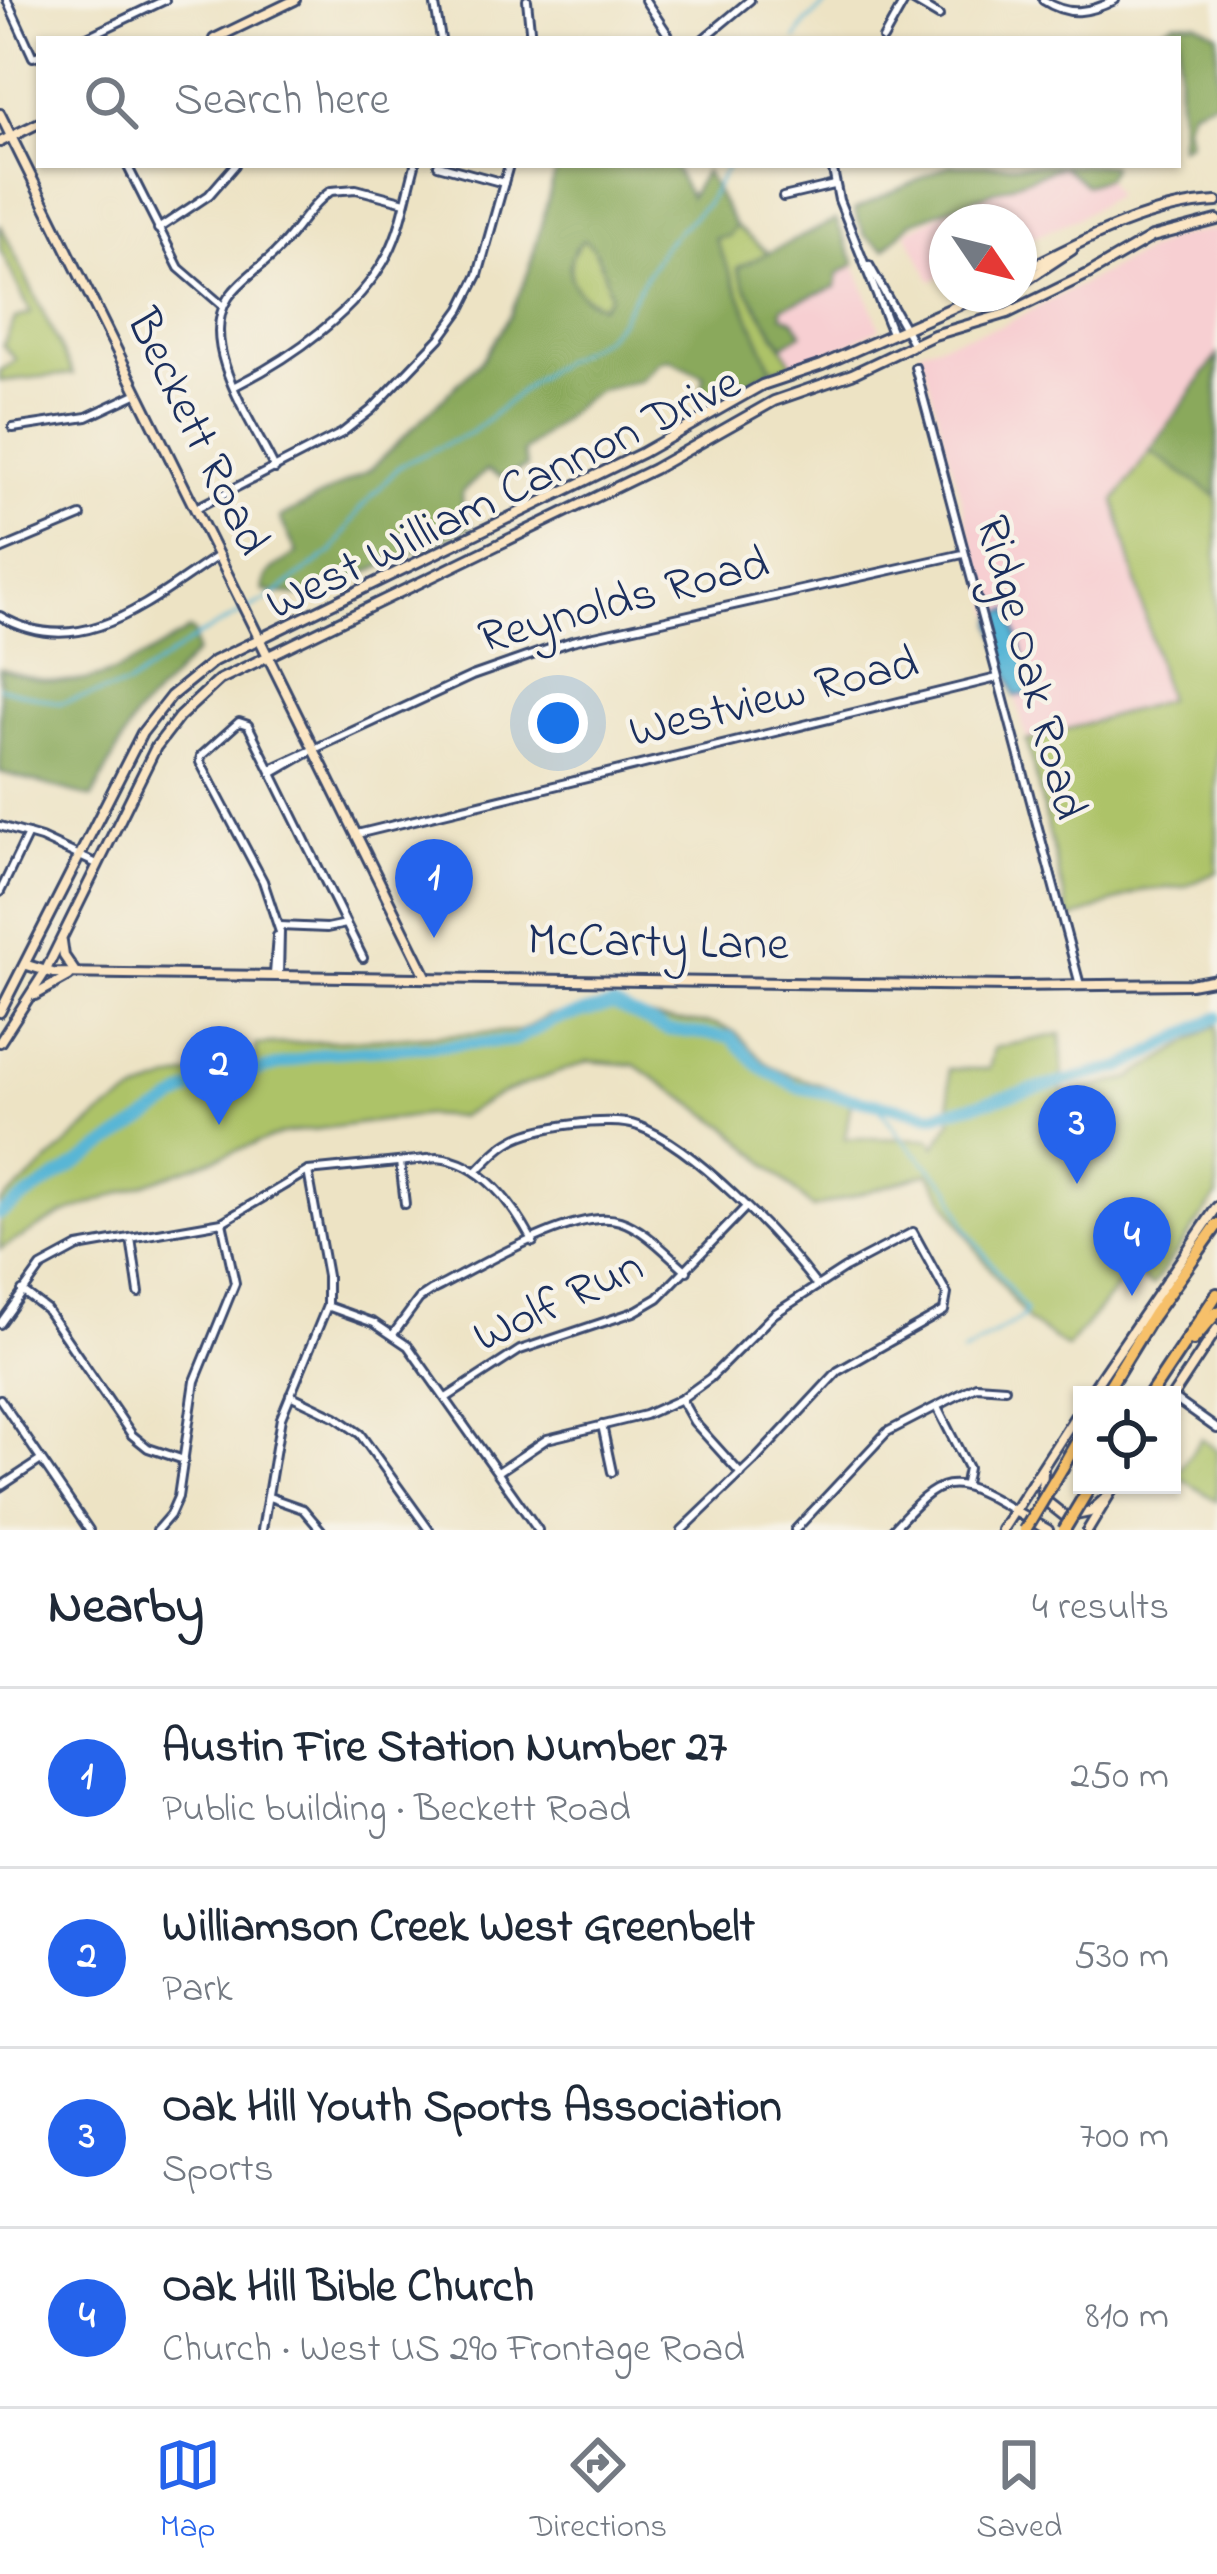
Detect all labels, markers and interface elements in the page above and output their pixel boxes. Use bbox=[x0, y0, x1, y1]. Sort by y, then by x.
search box bbox=[36, 36, 1181, 168]
icon: search bbox=[78, 69, 144, 135]
text: Search here bbox=[174, 69, 390, 135]
north arrow bbox=[929, 204, 1037, 312]
street label: Beckett Road bbox=[106, 297, 286, 568]
street label: West William Cannon Drive bbox=[255, 349, 753, 640]
street label: Ridge Oak Road bbox=[954, 508, 1103, 828]
street label: Reynolds Road bbox=[471, 530, 777, 674]
street label: Westview Road bbox=[622, 629, 926, 769]
your location bbox=[528, 693, 588, 753]
pin: 1 bbox=[395, 839, 473, 938]
street label: McCarty Lane bbox=[527, 907, 790, 981]
pin: 2 bbox=[180, 1026, 258, 1125]
pin: 3 bbox=[1038, 1085, 1116, 1184]
pin: 4 bbox=[1093, 1197, 1171, 1296]
street label: Wolf Run bbox=[462, 1233, 656, 1373]
map controls bbox=[1073, 1386, 1181, 1494]
button: locate bbox=[1073, 1386, 1181, 1494]
text: Nearby bbox=[48, 1571, 204, 1646]
text: 4 results bbox=[1032, 1580, 1169, 1637]
text: Austin Fire Station Number 27 bbox=[162, 1716, 727, 1782]
text: 1 bbox=[81, 1749, 93, 1806]
text: 250 m bbox=[1070, 1749, 1169, 1806]
text: Public building · Beckett Road bbox=[162, 1782, 631, 1839]
text: Williamson Creek West Greenbelt bbox=[162, 1896, 755, 1962]
text: 2 bbox=[77, 1929, 97, 1986]
text: 530 m bbox=[1074, 1929, 1169, 1986]
text: Park bbox=[162, 1962, 232, 2019]
text: Oak Hill Youth Sports Association bbox=[162, 2076, 782, 2142]
text: 3 bbox=[79, 2109, 95, 2166]
text: 700 m bbox=[1079, 2109, 1169, 2166]
text: Sports bbox=[162, 2142, 274, 2199]
text: Oak Hill Bible Church bbox=[162, 2256, 534, 2322]
text: 4 bbox=[79, 2289, 95, 2346]
text: 810 m bbox=[1085, 2289, 1169, 2346]
text: Church · West US 290 Frontage Road bbox=[162, 2322, 745, 2379]
tab: Map bbox=[155, 2432, 221, 2552]
tab: Directions bbox=[530, 2432, 667, 2552]
tab: Saved bbox=[976, 2432, 1062, 2552]

